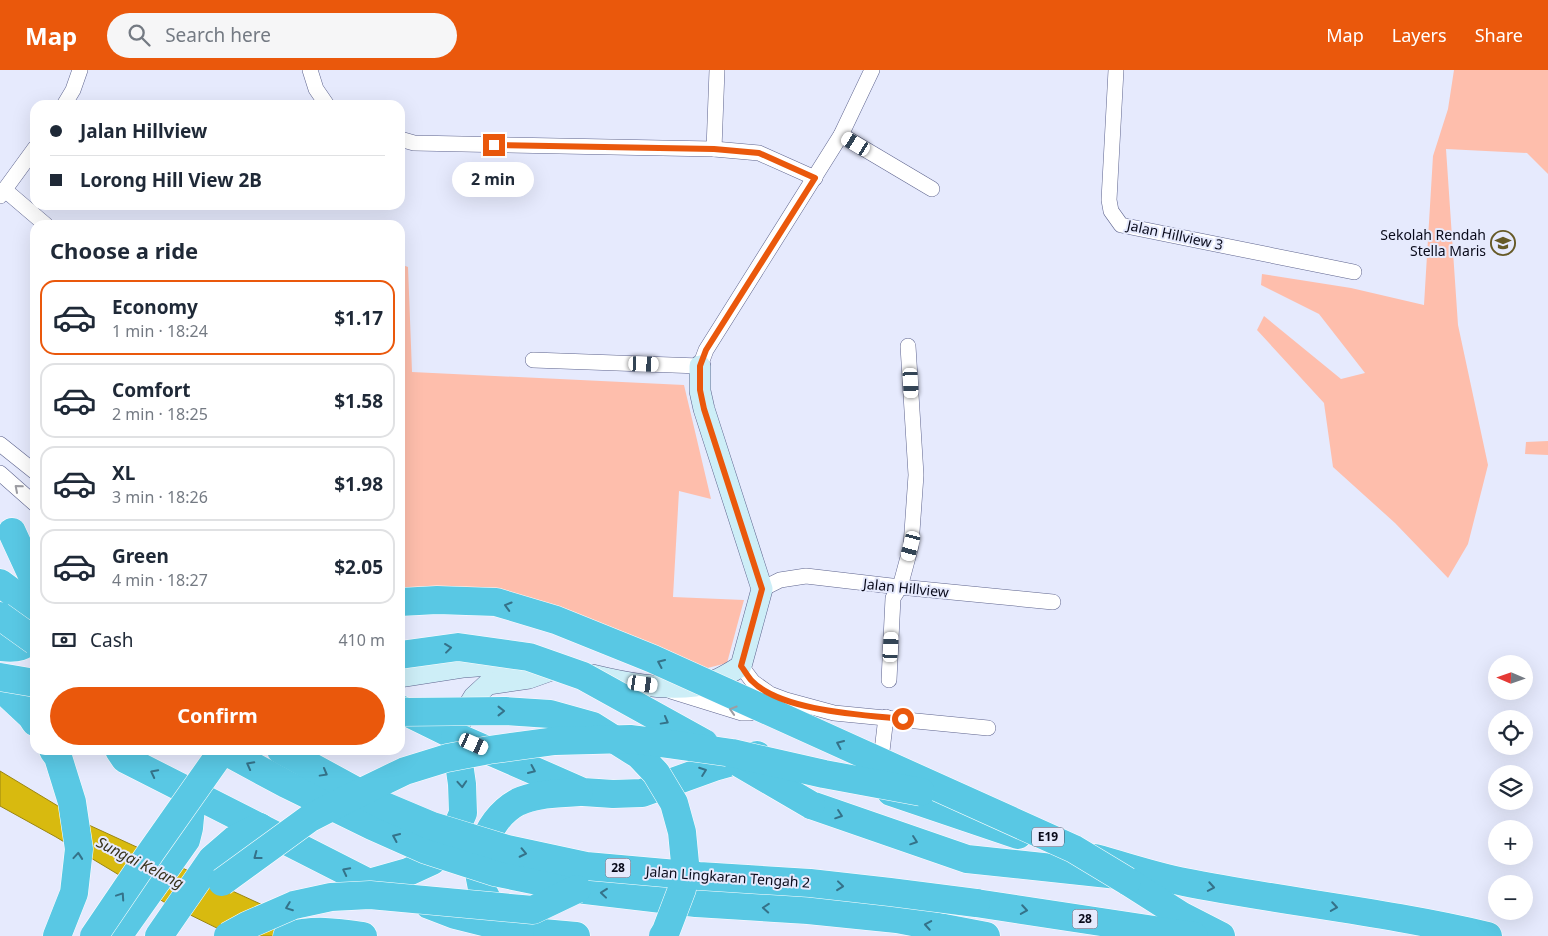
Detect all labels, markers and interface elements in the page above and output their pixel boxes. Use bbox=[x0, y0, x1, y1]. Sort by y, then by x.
search box bbox=[107, 13, 457, 58]
text: Map bbox=[25, 19, 77, 52]
icon: search bbox=[125, 21, 153, 49]
text: Search here bbox=[165, 22, 271, 48]
text: Map bbox=[1326, 23, 1364, 47]
text: Layers bbox=[1392, 23, 1447, 47]
text: Share bbox=[1475, 23, 1523, 47]
text: Jalan Hillview bbox=[80, 118, 207, 144]
car bbox=[839, 130, 872, 158]
route end bbox=[483, 134, 505, 156]
callout: 2 min bbox=[453, 162, 535, 198]
text: Lorong Hill View 2B bbox=[80, 167, 262, 193]
text: 2 min bbox=[471, 168, 515, 190]
street label: Jalan Hillview 3 bbox=[1123, 215, 1225, 254]
place label: Sekolah Rendah Stella Maris bbox=[1380, 225, 1486, 260]
school or university icon: Sekolah Rendah Stella Maris bbox=[1490, 230, 1516, 256]
text: Choose a ride bbox=[50, 235, 198, 265]
text: Economy bbox=[112, 294, 198, 320]
icon: car bbox=[52, 295, 97, 340]
text: $1.17 bbox=[334, 305, 383, 331]
text: 1 min · 18:24 bbox=[112, 320, 208, 342]
car bbox=[628, 356, 659, 372]
car bbox=[902, 368, 919, 398]
text: Comfort bbox=[112, 377, 191, 403]
icon: car bbox=[52, 378, 97, 423]
text: $1.58 bbox=[334, 388, 383, 414]
text: 2 min · 18:25 bbox=[112, 403, 208, 425]
text: XL bbox=[112, 460, 135, 486]
icon: car bbox=[52, 461, 97, 506]
text: $1.98 bbox=[334, 471, 383, 497]
one-way arrow bbox=[14, 485, 23, 494]
text: 3 min · 18:26 bbox=[112, 486, 208, 508]
car bbox=[899, 530, 922, 562]
text: Green bbox=[112, 543, 169, 569]
icon: car bbox=[52, 544, 97, 589]
text: $2.05 bbox=[334, 554, 383, 580]
text: 4 min · 18:27 bbox=[112, 569, 208, 591]
street label: Jalan Hillview bbox=[860, 573, 950, 601]
one-way arrow bbox=[505, 601, 513, 611]
icon: cash bbox=[50, 626, 78, 654]
text: Cash bbox=[90, 627, 134, 653]
text: 410 m bbox=[338, 629, 385, 651]
car bbox=[882, 632, 899, 662]
one-way arrow bbox=[445, 643, 453, 654]
north arrow bbox=[1488, 655, 1532, 700]
map controls bbox=[1488, 655, 1533, 920]
one-way arrow bbox=[657, 658, 666, 669]
car bbox=[627, 674, 658, 694]
button: Confirm bbox=[50, 687, 385, 745]
one-way arrow bbox=[498, 706, 505, 716]
one-way arrow bbox=[729, 706, 738, 716]
route start bbox=[892, 708, 914, 730]
button: locate bbox=[1488, 710, 1533, 755]
one-way arrow bbox=[660, 715, 669, 725]
car bbox=[457, 731, 490, 757]
one-way arrow bbox=[836, 740, 845, 751]
one-way arrow bbox=[247, 761, 256, 771]
one-way arrow bbox=[527, 763, 536, 774]
button: layers bbox=[1488, 765, 1533, 810]
one-way arrow bbox=[699, 766, 707, 776]
one-way arrow bbox=[318, 767, 327, 777]
one-way arrow bbox=[150, 769, 159, 779]
one-way arrow bbox=[457, 781, 468, 789]
one-way arrow bbox=[835, 809, 843, 819]
button: + bbox=[1488, 820, 1533, 865]
road number: E19 bbox=[1032, 828, 1064, 846]
water label: Sungai Kelang bbox=[93, 831, 188, 893]
one-way arrow bbox=[392, 832, 401, 843]
one-way arrow bbox=[909, 835, 918, 845]
one-way arrow bbox=[518, 847, 527, 857]
one-way arrow bbox=[253, 850, 263, 859]
one-way arrow bbox=[72, 851, 83, 859]
road number: 28 bbox=[606, 858, 630, 878]
street label: Jalan Lingkaran Tengah 2 bbox=[643, 861, 811, 892]
one-way arrow bbox=[342, 867, 351, 877]
button: − bbox=[1488, 875, 1533, 920]
one-way arrow bbox=[837, 881, 845, 892]
one-way arrow bbox=[1206, 882, 1215, 892]
one-way arrow bbox=[600, 888, 608, 899]
one-way arrow bbox=[115, 892, 125, 901]
one-way arrow bbox=[286, 901, 294, 911]
one-way arrow bbox=[1330, 901, 1338, 912]
one-way arrow bbox=[762, 902, 770, 913]
one-way arrow bbox=[1021, 904, 1029, 915]
road number: 28 bbox=[1072, 910, 1098, 929]
one-way arrow bbox=[923, 920, 932, 931]

